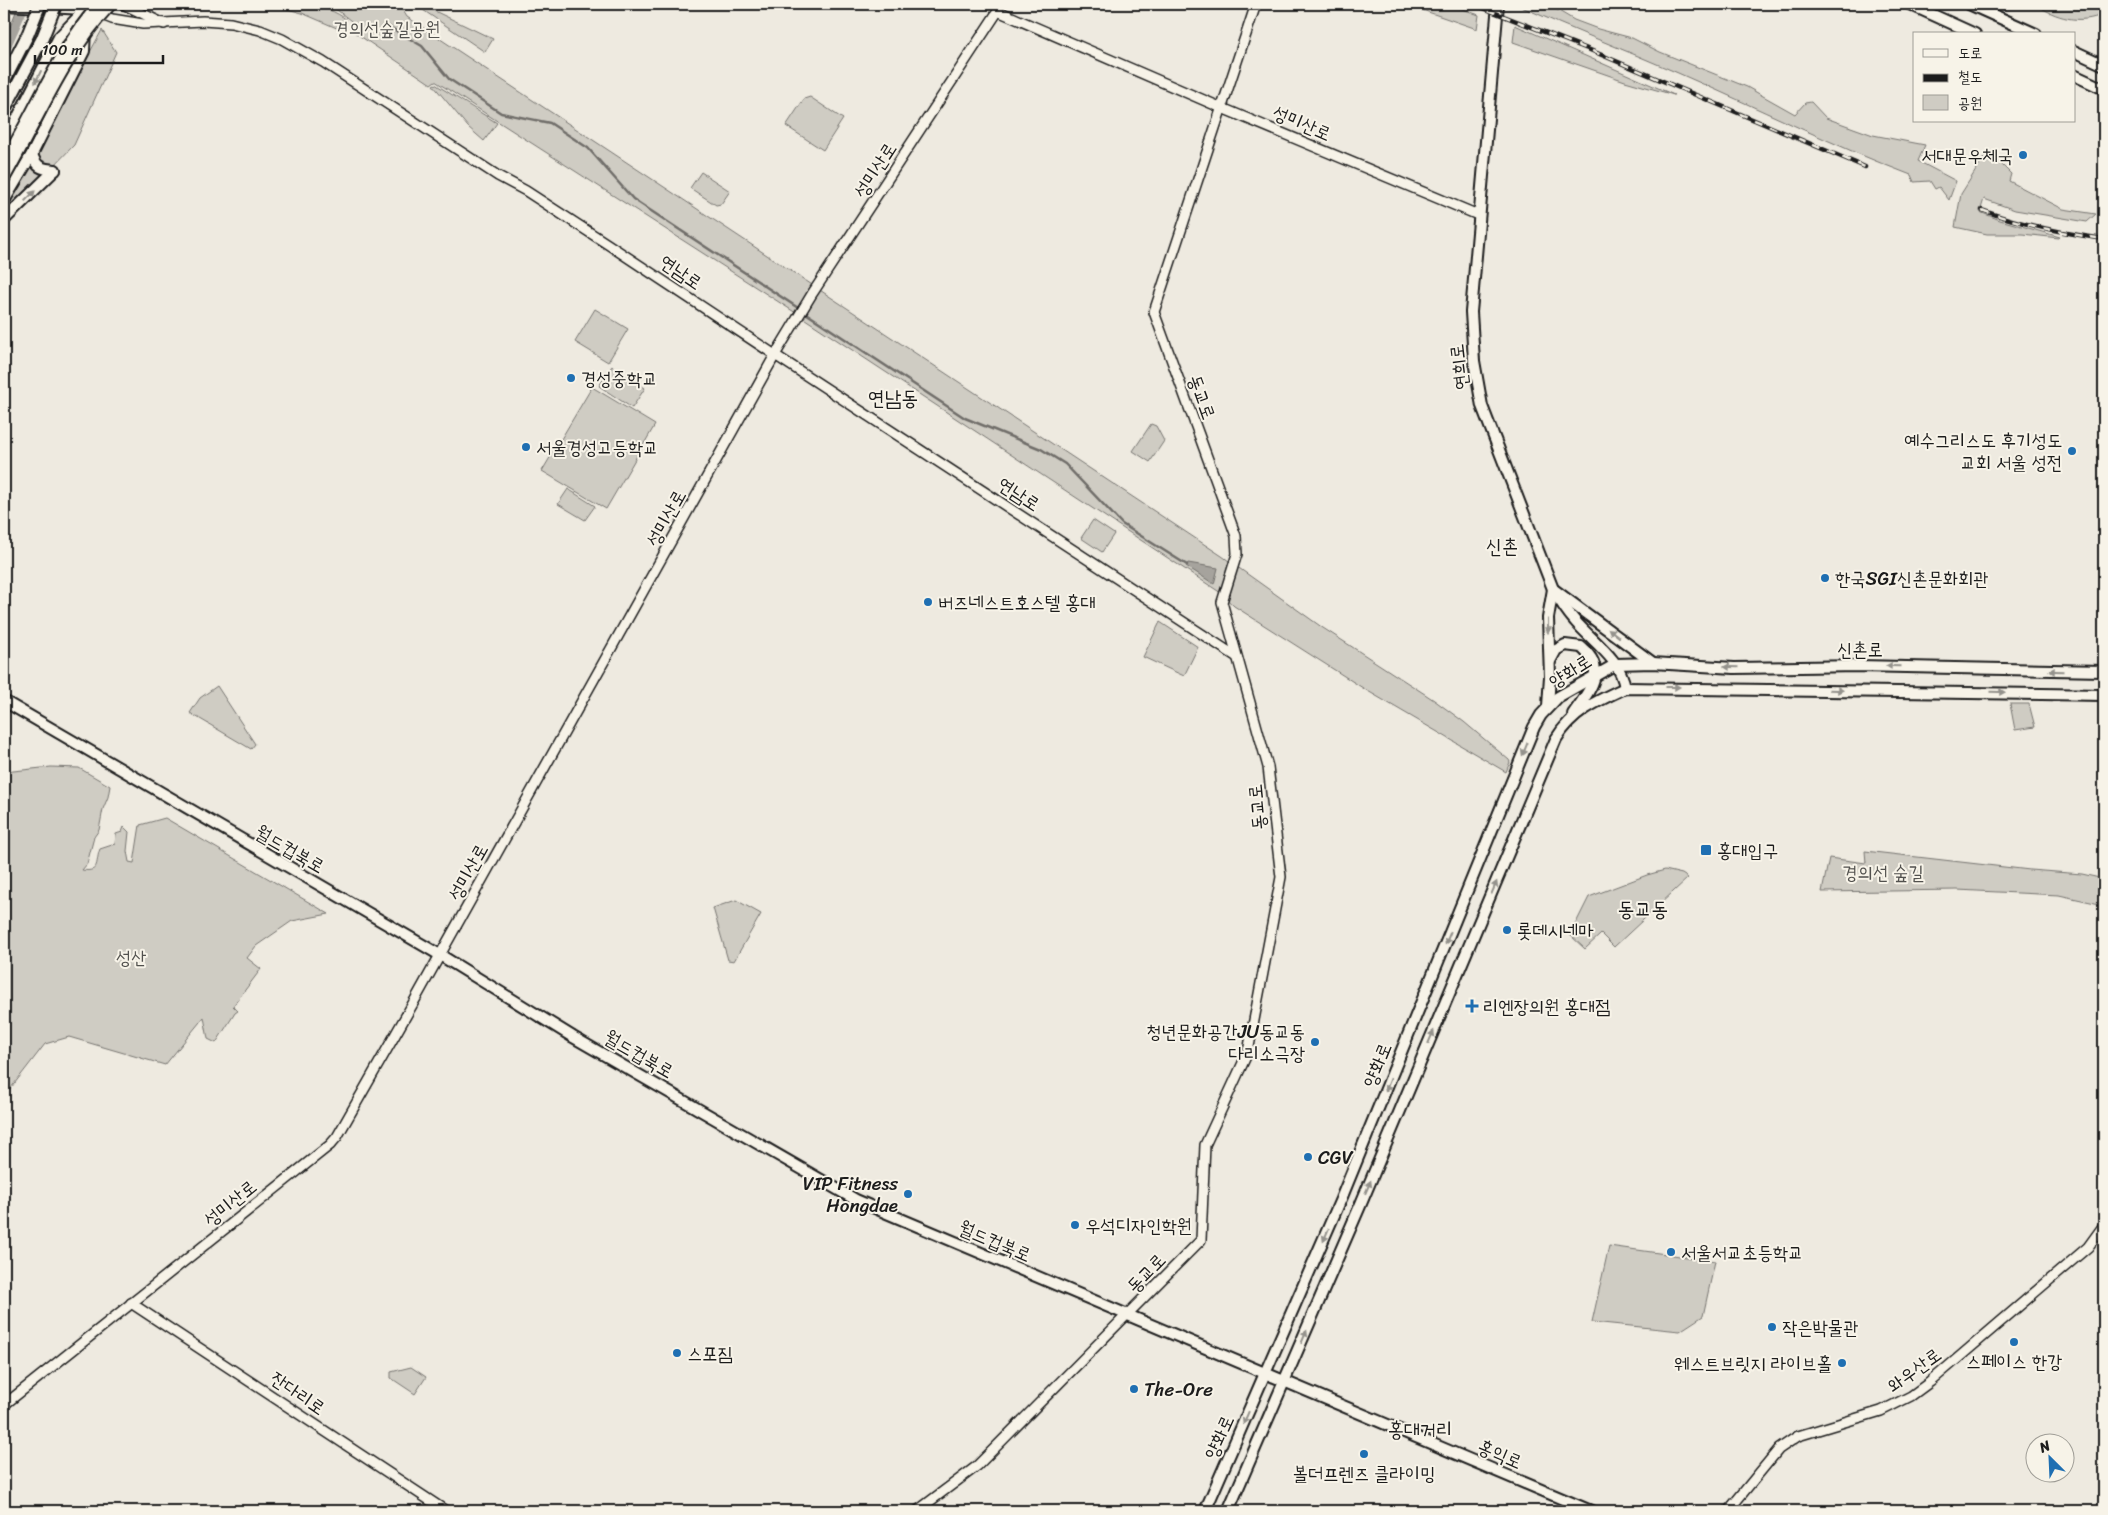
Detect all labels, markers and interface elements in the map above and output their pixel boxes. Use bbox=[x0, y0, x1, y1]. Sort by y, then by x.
park label: 경의선숲길공원 bbox=[333, 12, 441, 45]
scale bar bbox=[35, 32, 162, 64]
legend bbox=[1913, 32, 2076, 122]
text: 100 m bbox=[42, 37, 83, 63]
text: 도로 bbox=[1958, 40, 1982, 66]
text: 철도 bbox=[1958, 64, 1982, 90]
one-way arrow bbox=[34, 70, 42, 84]
text: 공원 bbox=[1958, 90, 1982, 116]
street label: 성미산로 bbox=[1267, 96, 1337, 150]
street label: 성미산로 bbox=[845, 135, 905, 205]
place label: 서대문우체국 bbox=[1921, 139, 2013, 172]
marker: 서대문우체국 bbox=[2017, 149, 2029, 161]
one-way arrow bbox=[24, 190, 36, 202]
street label: 연남로 bbox=[653, 245, 709, 299]
street label: 연희로 bbox=[1440, 342, 1478, 392]
place label: 경성중학교 bbox=[581, 362, 657, 395]
street label: 동교로 bbox=[1179, 370, 1225, 424]
marker: 경성중학교 bbox=[565, 372, 577, 384]
district label: 연남동 bbox=[868, 379, 918, 417]
place label: 예수그리스도 후기성도 교회 서울 성전 bbox=[1904, 424, 2062, 479]
place label: 서울경성고등학교 bbox=[536, 431, 658, 464]
marker: 서울경성고등학교 bbox=[520, 441, 532, 453]
marker: 예수그리스도 후기성도 교회 서울 성전 bbox=[2066, 445, 2078, 457]
street label: 연남로 bbox=[991, 468, 1047, 520]
street label: 성미산로 bbox=[637, 483, 695, 553]
district label: 신촌 bbox=[1486, 529, 1518, 564]
place label: 한국SGI신촌문화회관 bbox=[1835, 562, 1989, 595]
marker: 한국SGI신촌문화회관 bbox=[1819, 572, 1831, 584]
place label: 버즈네스트호스텔 홍대 bbox=[938, 586, 1096, 619]
marker: 버즈네스트호스텔 홍대 bbox=[922, 596, 934, 608]
one-way arrow bbox=[1544, 618, 1552, 634]
one-way arrow bbox=[1608, 628, 1621, 639]
street label: 신촌로 bbox=[1837, 633, 1883, 666]
street label: 양화로 bbox=[1542, 645, 1598, 697]
one-way arrow bbox=[1885, 662, 1901, 670]
one-way arrow bbox=[1722, 663, 1738, 671]
one-way arrow bbox=[2047, 667, 2063, 675]
one-way arrow bbox=[1666, 683, 1682, 691]
one-way arrow bbox=[1828, 686, 1844, 694]
one-way arrow bbox=[1991, 688, 2007, 696]
one-way arrow bbox=[1521, 742, 1529, 756]
street label: 동교로 bbox=[1238, 782, 1276, 832]
street label: 월드컵북로 bbox=[249, 816, 331, 882]
place label: 홍대입구 bbox=[1717, 834, 1778, 867]
street label: 성미산로 bbox=[439, 837, 497, 907]
marker: 홍대입구 bbox=[1699, 843, 1713, 857]
park label: 경의선 숲길 bbox=[1842, 856, 1924, 889]
one-way arrow bbox=[1491, 881, 1499, 895]
district label: 동교동 bbox=[1618, 890, 1668, 928]
place label: 롯데시네마 bbox=[1517, 914, 1594, 947]
marker: 롯데시네마 bbox=[1501, 924, 1513, 936]
one-way arrow bbox=[1444, 931, 1451, 946]
park label: 성산 bbox=[116, 941, 146, 974]
place label: 리엔장의원 홍대점 bbox=[1483, 990, 1610, 1023]
marker: 리엔장의원 홍대점 bbox=[1465, 999, 1479, 1013]
place label: 청년문화공간JU동교동 다리소극장 bbox=[1146, 1015, 1305, 1070]
street label: 월드컵북로 bbox=[598, 1021, 680, 1087]
one-way arrow bbox=[1428, 1030, 1435, 1045]
marker: 청년문화공간JU동교동 다리소극장 bbox=[1309, 1036, 1321, 1048]
street label: 양화로 bbox=[1353, 1038, 1401, 1092]
one-way arrow bbox=[1384, 1077, 1391, 1092]
place label: CGV bbox=[1318, 1141, 1354, 1174]
marker: CGV bbox=[1302, 1151, 1314, 1163]
place label: VIP Fitness Hongdae bbox=[803, 1167, 898, 1222]
street label: 성미산로 bbox=[196, 1171, 264, 1235]
one-way arrow bbox=[1364, 1179, 1372, 1194]
marker: VIP Fitness Hongdae bbox=[902, 1188, 914, 1200]
place label: 우석디자인학원 bbox=[1085, 1209, 1192, 1242]
street label: 월드컵북로 bbox=[953, 1211, 1037, 1271]
marker: 우석디자인학원 bbox=[1069, 1219, 1081, 1231]
one-way arrow bbox=[1321, 1227, 1329, 1242]
place label: 서울서교초등학교 bbox=[1681, 1236, 1803, 1269]
street label: 동교로 bbox=[1118, 1245, 1174, 1301]
marker: 서울서교초등학교 bbox=[1665, 1246, 1677, 1258]
place label: 작은박물관 bbox=[1782, 1311, 1858, 1344]
marker: 작은박물관 bbox=[1766, 1321, 1778, 1333]
one-way arrow bbox=[1301, 1330, 1309, 1344]
marker: 스페이스 한강 bbox=[2008, 1336, 2020, 1348]
place label: 스포짐 bbox=[687, 1337, 733, 1370]
street label: 와우산로 bbox=[1880, 1339, 1948, 1401]
place label: 스페이스 한강 bbox=[1966, 1345, 2062, 1378]
marker: 스포짐 bbox=[671, 1347, 683, 1359]
place label: 웨스트브릿지 라이브홀 bbox=[1674, 1347, 1832, 1380]
marker: 웨스트브릿지 라이브홀 bbox=[1836, 1357, 1848, 1369]
street label: 잔다리로 bbox=[263, 1362, 333, 1424]
place label: The-Ore bbox=[1144, 1373, 1213, 1406]
marker: The-Ore bbox=[1128, 1383, 1140, 1395]
street label: 양화로 bbox=[1195, 1409, 1243, 1465]
one-way arrow bbox=[1242, 1411, 1250, 1425]
district label: 홍대거리 bbox=[1388, 1412, 1452, 1447]
street label: 홍익로 bbox=[1472, 1430, 1528, 1478]
north arrow bbox=[2026, 1432, 2076, 1482]
text: N bbox=[2034, 1433, 2055, 1460]
marker: 볼더프렌즈 클라이밍 bbox=[1358, 1448, 1370, 1460]
place label: 볼더프렌즈 클라이밍 bbox=[1293, 1457, 1435, 1490]

